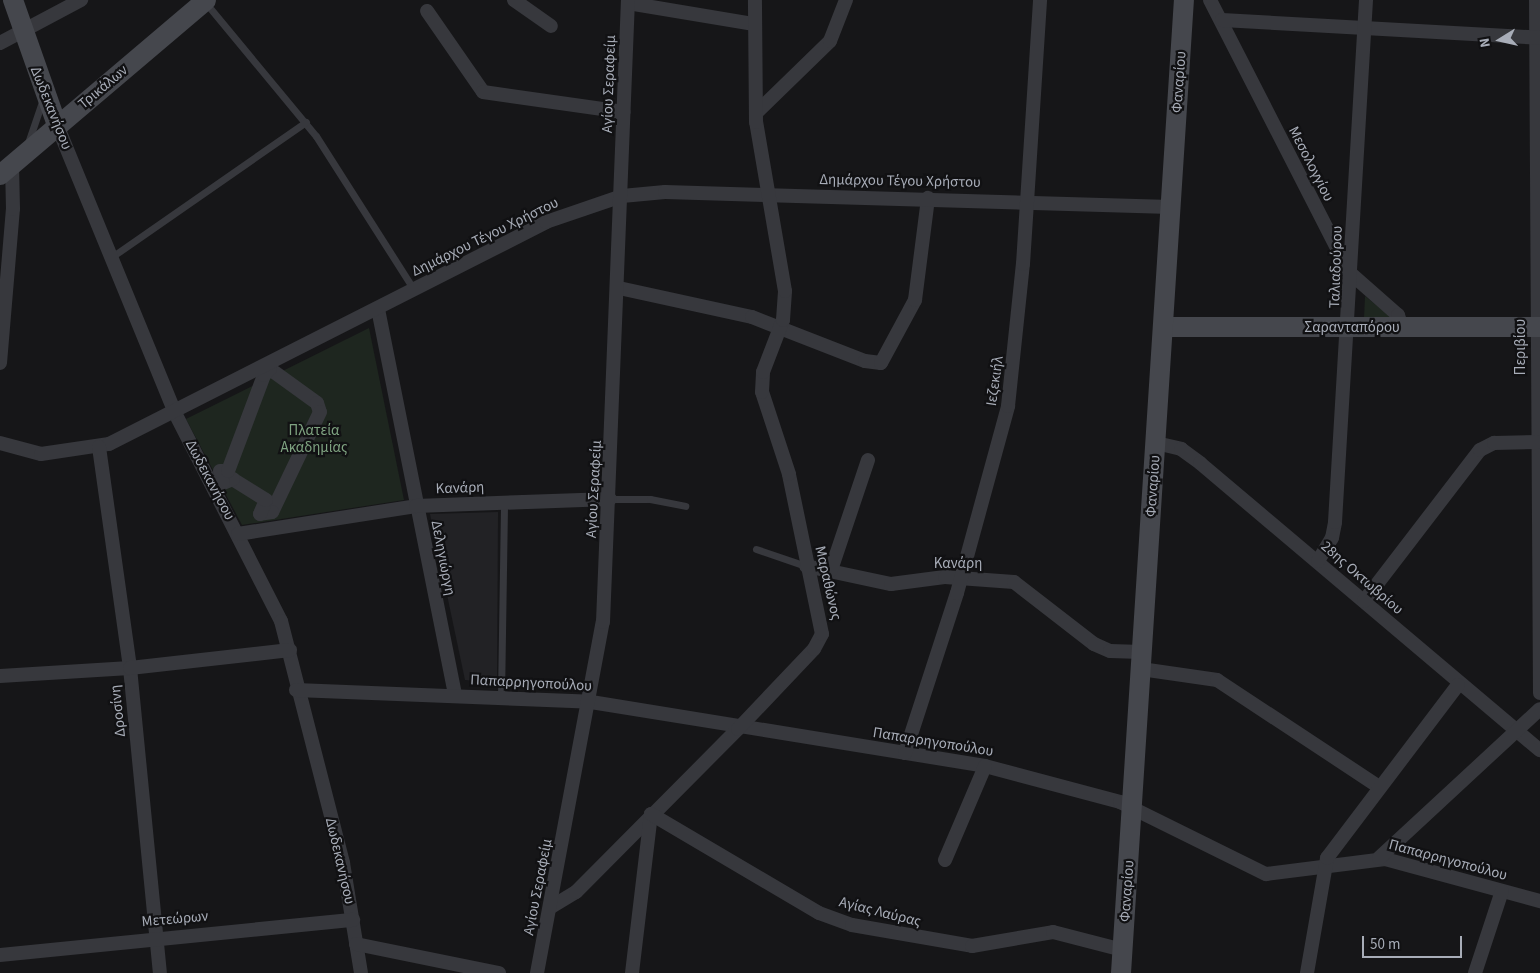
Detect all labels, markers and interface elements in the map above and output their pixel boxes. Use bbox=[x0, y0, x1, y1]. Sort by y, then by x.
north arrow bbox=[1475, 15, 1525, 65]
street label: Αγίου Σεραφείμ bbox=[598, 35, 620, 133]
text: N bbox=[1475, 36, 1496, 49]
street label: Φαναρίου bbox=[1168, 50, 1190, 114]
street label: Τρικάλων bbox=[75, 61, 131, 113]
street label: Δωδεκανήσου bbox=[26, 64, 76, 152]
street label: Μεσολογγίου bbox=[1284, 123, 1338, 205]
street label: Δημάρχου Τέγου Χρήστου bbox=[819, 171, 981, 191]
street label: Δημάρχου Τέγου Χρήστου bbox=[409, 194, 561, 280]
street label: Ταλιαδούρου bbox=[1326, 225, 1346, 309]
street label: Σαρανταπόρου bbox=[1304, 319, 1400, 337]
street label: Περιβίου bbox=[1512, 319, 1530, 375]
street label: Ιεζεκιήλ bbox=[983, 355, 1007, 407]
park label: Πλατεία Ακαδημίας bbox=[281, 421, 347, 456]
street label: Δωδεκανήσου bbox=[181, 437, 239, 523]
street label: Αγίου Σεραφείμ bbox=[582, 440, 606, 538]
street label: Φαναρίου bbox=[1142, 454, 1164, 518]
street label: Κανάρη bbox=[435, 478, 485, 498]
street label: Δεληγιώργη bbox=[427, 519, 459, 597]
street label: 28ης Οκτωβρίου bbox=[1317, 537, 1407, 619]
street label: Μαραθώνος bbox=[811, 544, 845, 622]
street label: Κανάρη bbox=[934, 555, 982, 573]
street label: Παπαρρηγοπούλου bbox=[470, 671, 592, 695]
street label: Δροσίνη bbox=[106, 684, 130, 738]
street label: Παπαρρηγοπούλου bbox=[871, 724, 995, 760]
street label: Δωδεκανήσου bbox=[321, 816, 359, 906]
street label: Παπαρρηγοπούλου bbox=[1387, 836, 1509, 884]
street label: Αγίου Σεραφείμ bbox=[520, 837, 556, 937]
street label: Φαναρίου bbox=[1116, 859, 1138, 923]
street label: Αγίας Λαύρας bbox=[837, 893, 923, 931]
street label: Μετεώρων bbox=[141, 907, 209, 931]
scale bar bbox=[1365, 926, 1465, 958]
text: 50 m bbox=[1370, 934, 1400, 955]

